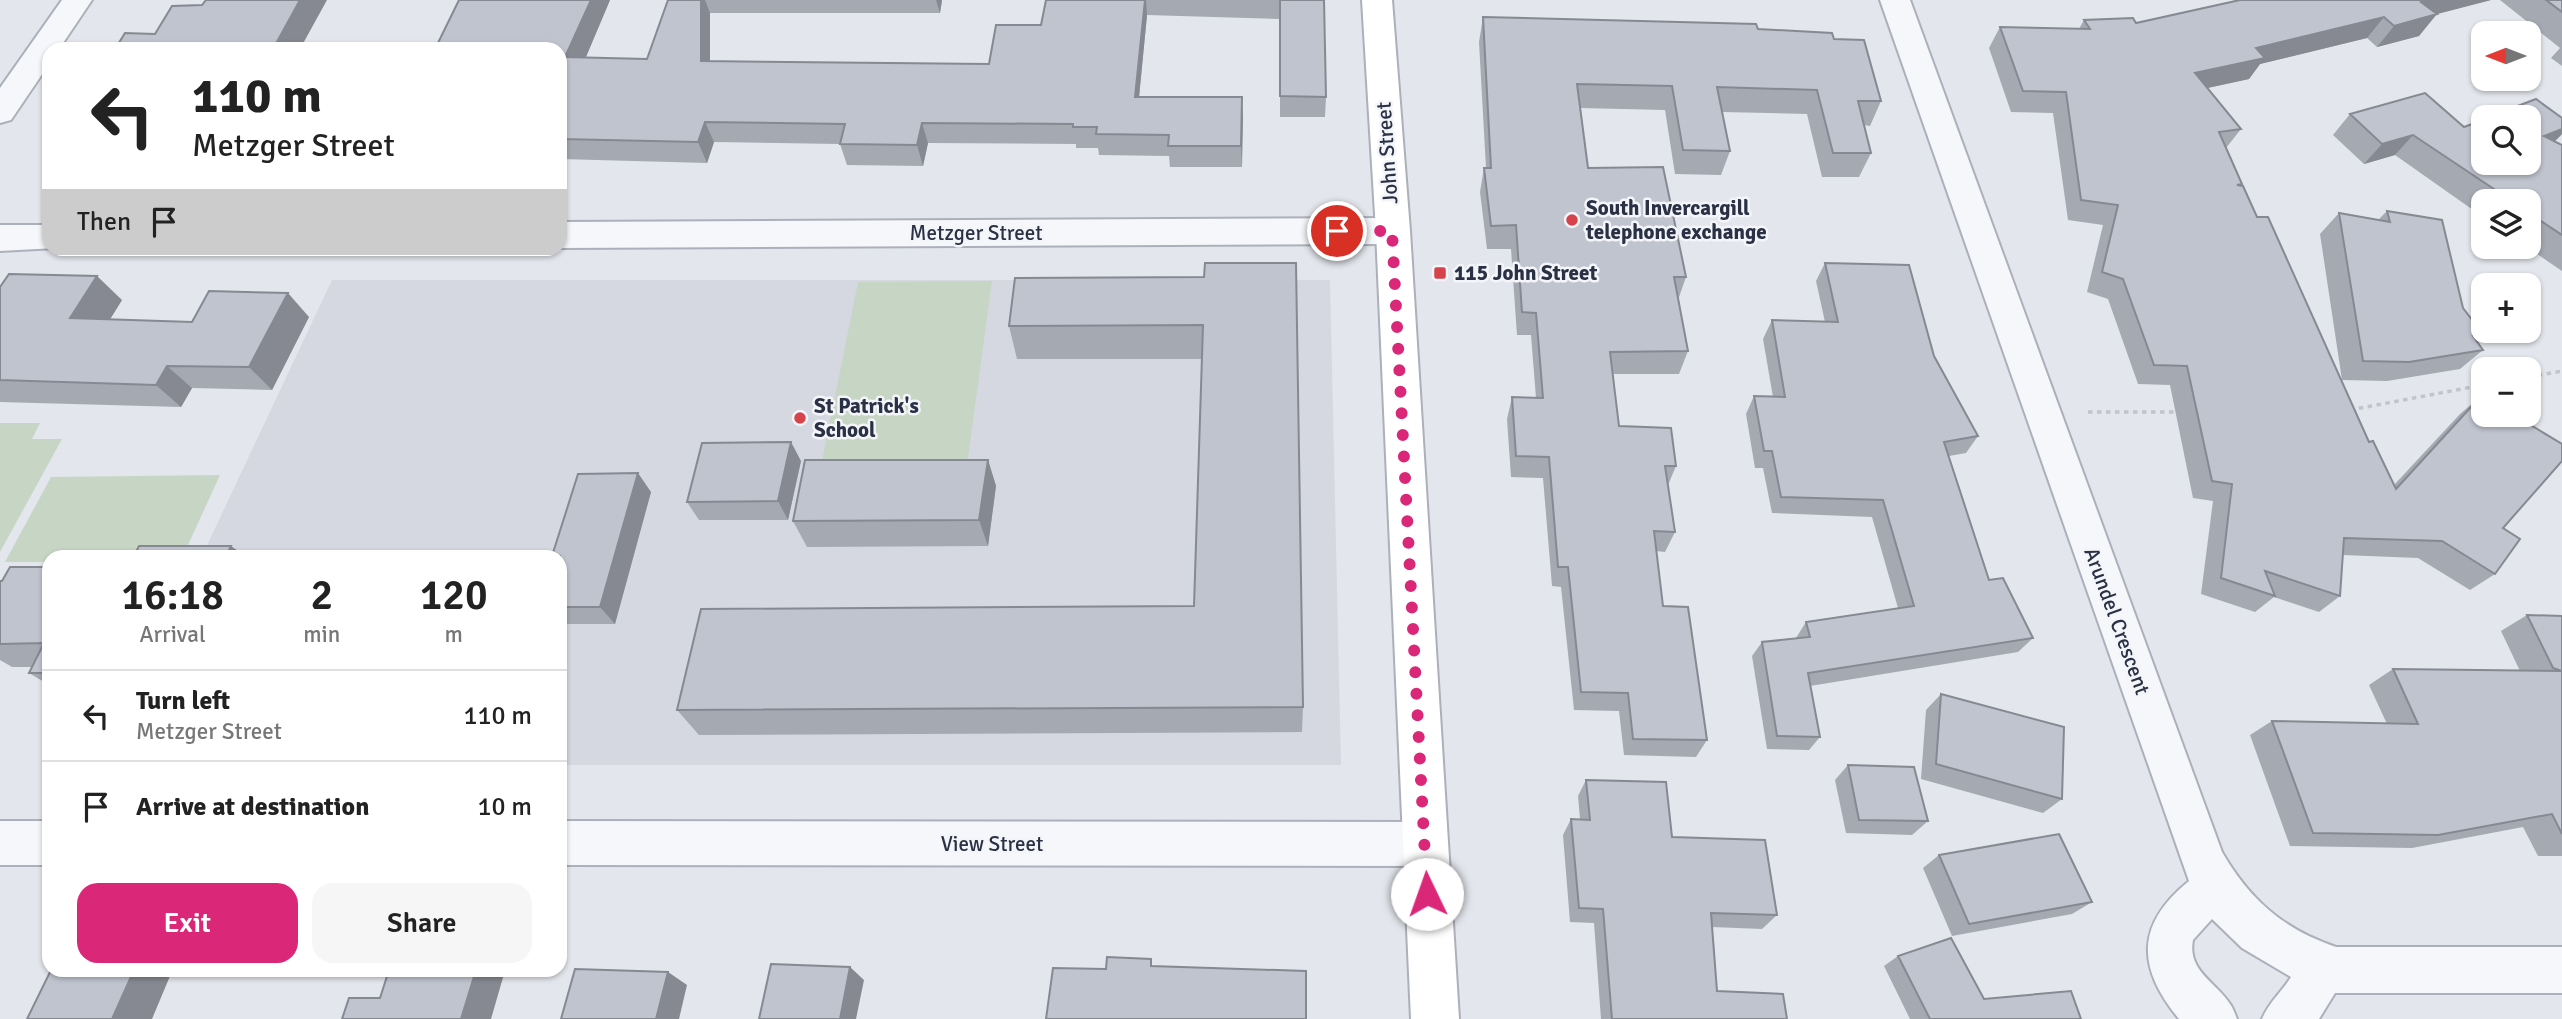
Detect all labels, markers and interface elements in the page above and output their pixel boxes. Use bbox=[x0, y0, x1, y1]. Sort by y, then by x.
north arrow bbox=[2471, 21, 2541, 91]
map controls bbox=[2471, 21, 2541, 427]
text: 110 m bbox=[192, 66, 322, 126]
icon: left bbox=[77, 70, 168, 161]
street label: John Street bbox=[1370, 101, 1404, 205]
button: search bbox=[2471, 105, 2541, 175]
text: Metzger Street bbox=[192, 126, 395, 165]
button: layers bbox=[2471, 189, 2541, 259]
place label: South Invercargill telephone exchange bbox=[1585, 195, 1767, 245]
pin bbox=[1307, 201, 1367, 261]
icon: arrive bbox=[145, 203, 183, 241]
text: Then bbox=[77, 206, 131, 238]
icon: arrive bbox=[1318, 212, 1356, 250]
marker: South Invercargill telephone exchange bbox=[1564, 212, 1580, 228]
street label: Metzger Street bbox=[909, 220, 1043, 246]
place label: 115 John Street bbox=[1454, 260, 1597, 286]
marker: 115 John Street bbox=[1432, 265, 1448, 281]
button: + bbox=[2471, 273, 2541, 343]
button: − bbox=[2471, 357, 2541, 427]
place label: St Patrick's School bbox=[814, 393, 919, 443]
marker: St Patrick's School bbox=[792, 410, 808, 426]
street label: Arundel Crescent bbox=[2078, 544, 2156, 698]
text: 16:18 bbox=[121, 570, 224, 621]
text: 2 bbox=[310, 570, 333, 621]
text: 120 bbox=[420, 570, 488, 621]
text: Arrival bbox=[139, 620, 206, 649]
text: min bbox=[303, 620, 340, 649]
text: m bbox=[444, 620, 463, 649]
text: Turn left bbox=[136, 685, 230, 717]
icon: left bbox=[77, 697, 115, 735]
text: 110 m bbox=[463, 700, 532, 732]
text: Metzger Street bbox=[136, 717, 282, 746]
icon: arrive bbox=[77, 788, 115, 826]
text: Arrive at destination bbox=[136, 791, 369, 823]
text: 10 m bbox=[477, 791, 532, 823]
street label: View Street bbox=[941, 831, 1043, 857]
position arrow bbox=[1390, 857, 1464, 931]
button: Exit bbox=[77, 883, 298, 963]
button: Share bbox=[312, 883, 532, 963]

